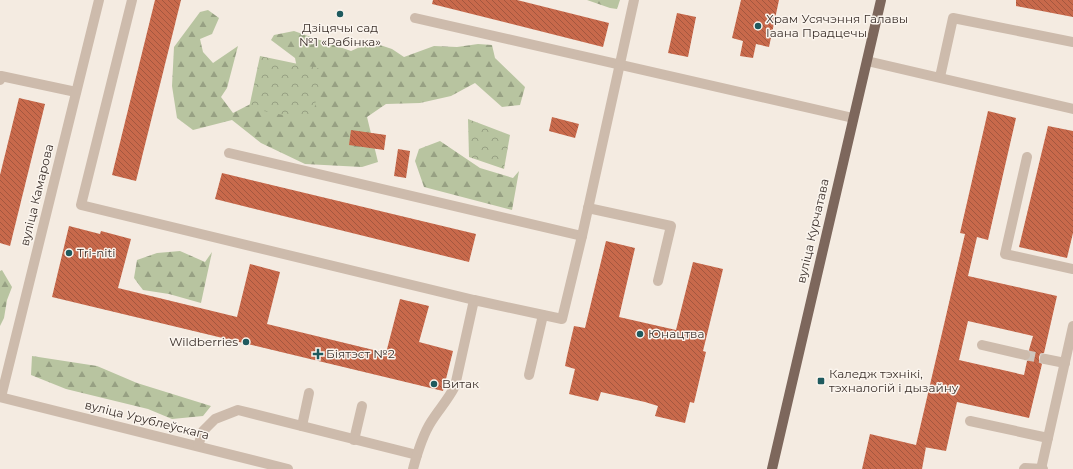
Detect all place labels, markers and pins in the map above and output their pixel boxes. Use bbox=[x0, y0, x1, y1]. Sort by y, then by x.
marker: Дзіцячы сад №1 «Рабінка» bbox=[335, 9, 345, 19]
place label: Храм Усячэння Галавы Іаана Прадцечы bbox=[766, 11, 908, 40]
place label: Дзіцячы сад №1 «Рабінка» bbox=[299, 20, 381, 49]
marker: Храм Усячэння Галавы Іаана Прадцечы bbox=[753, 21, 763, 31]
place label: Tri-niti bbox=[77, 245, 116, 260]
marker: Tri-niti bbox=[64, 248, 74, 258]
place label: Юнацтва bbox=[648, 326, 704, 341]
marker: Юнацтва bbox=[635, 329, 645, 339]
place label: Wildberries bbox=[169, 334, 238, 349]
marker: Wildberries bbox=[241, 337, 251, 347]
place label: Біятэст №2 bbox=[326, 346, 395, 361]
marker: Біятэст №2 bbox=[313, 349, 323, 359]
place label: Каледж тэхнікі, тэхналогій і дызайну bbox=[829, 366, 959, 395]
place label: Витак bbox=[442, 376, 479, 391]
marker: Каледж тэхнікі, тэхналогій і дызайну bbox=[816, 376, 826, 386]
marker: Витак bbox=[429, 379, 439, 389]

